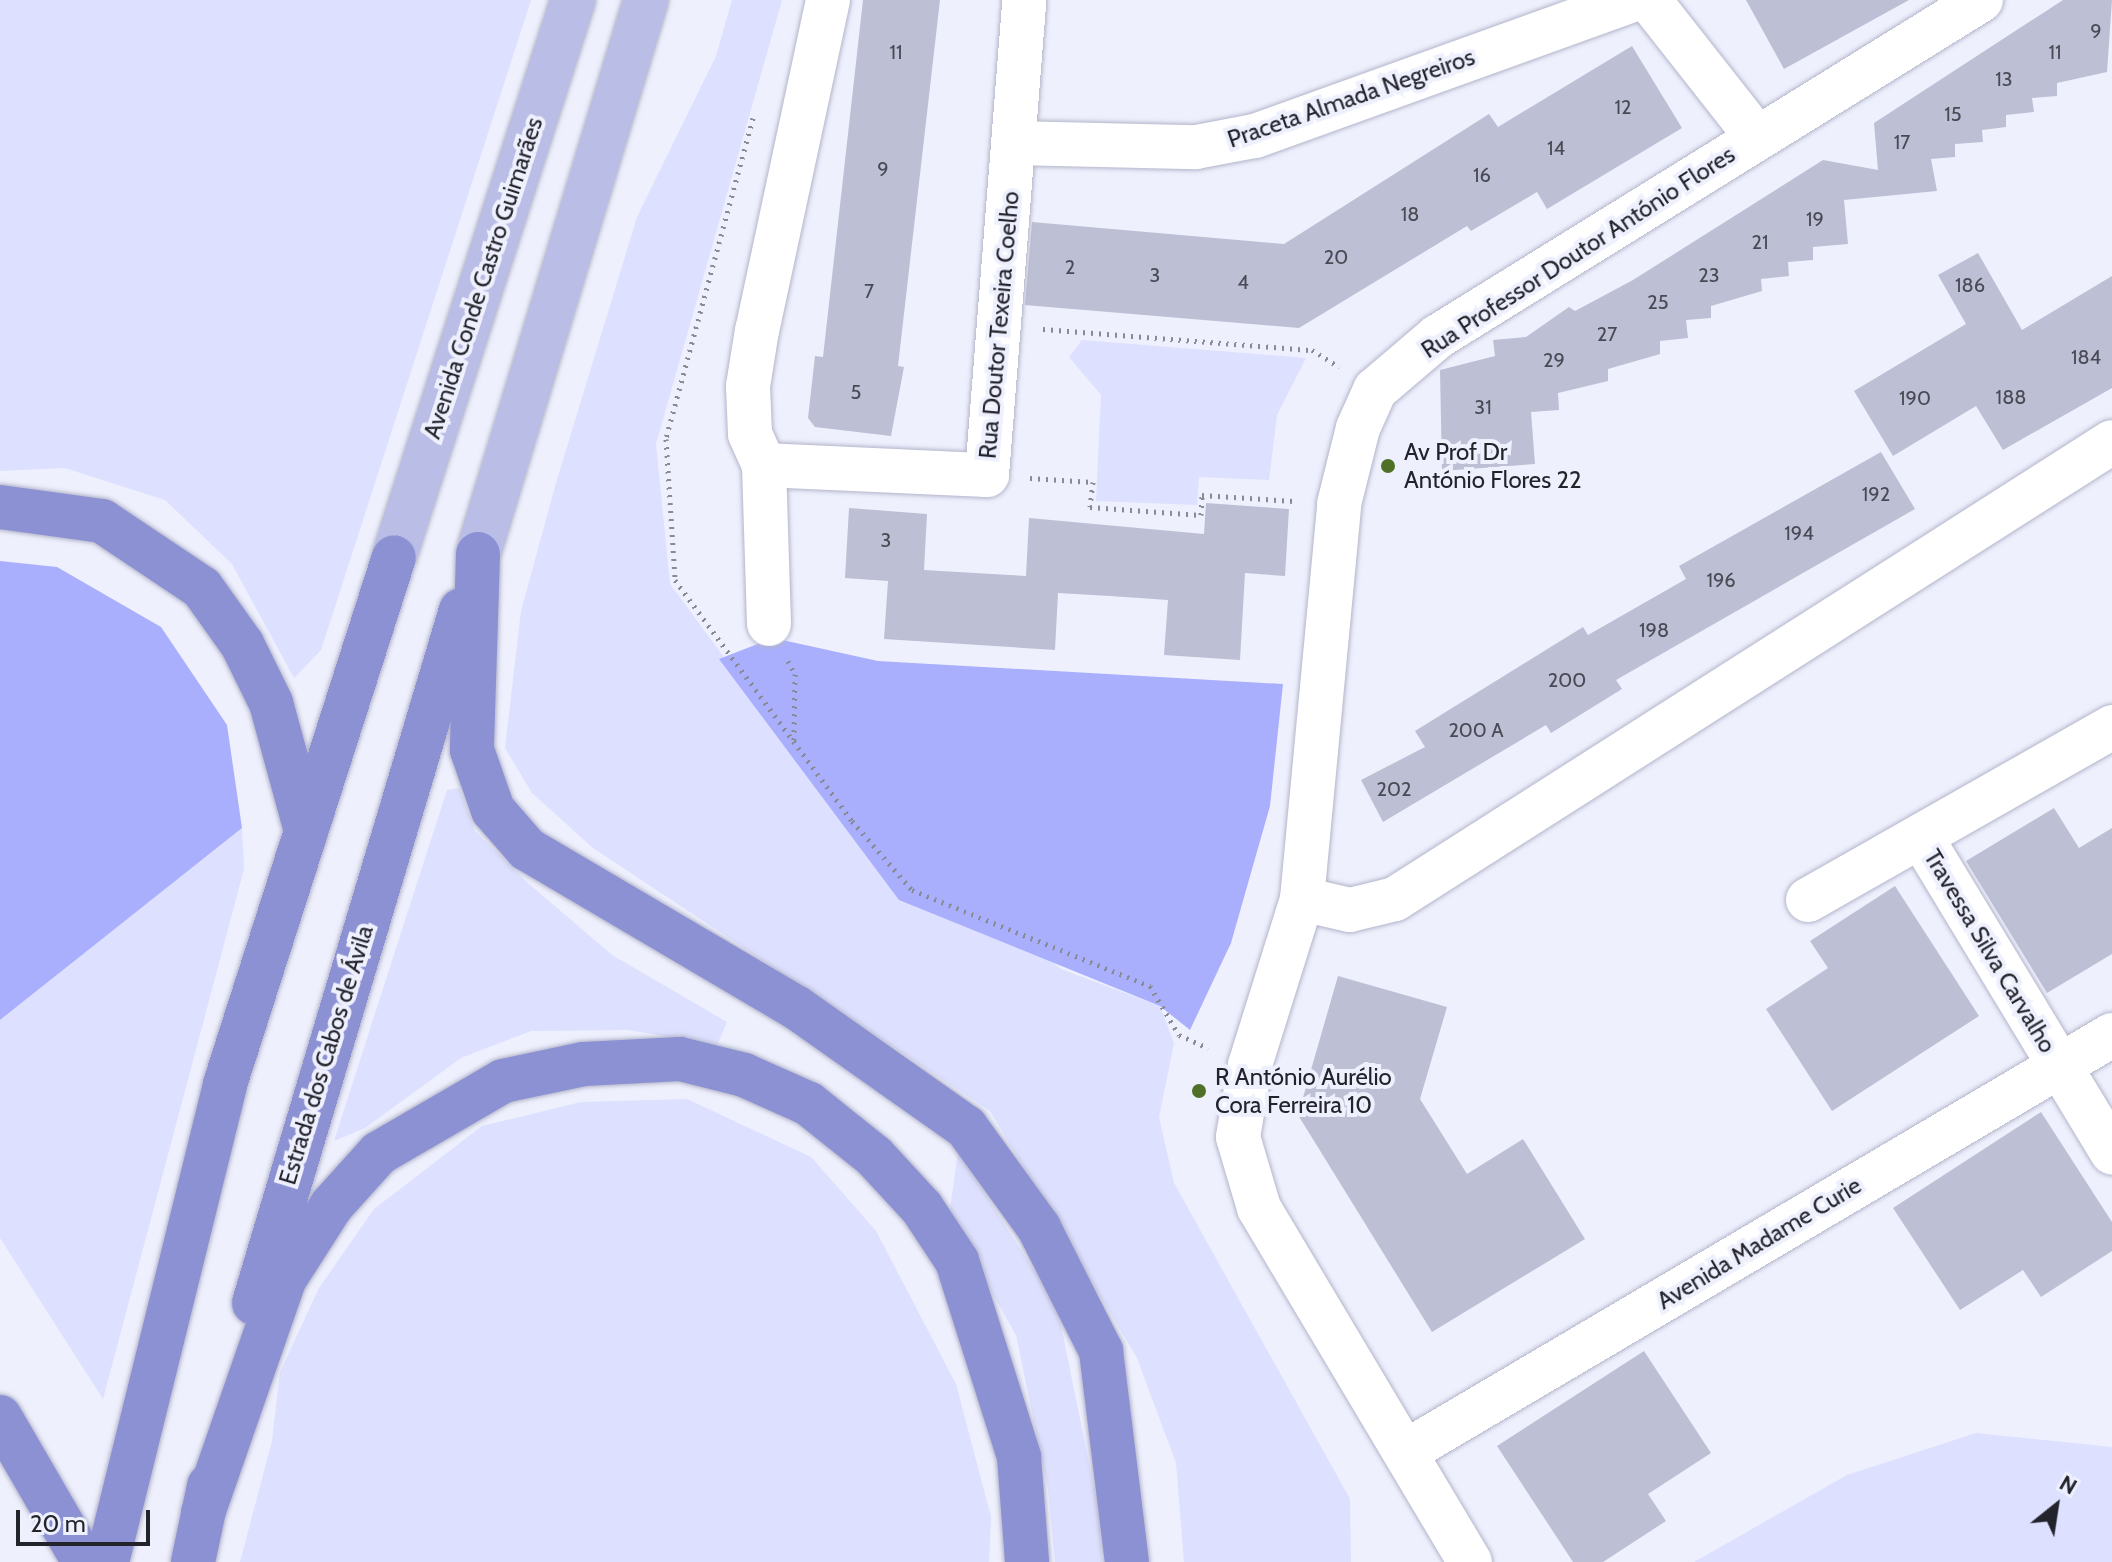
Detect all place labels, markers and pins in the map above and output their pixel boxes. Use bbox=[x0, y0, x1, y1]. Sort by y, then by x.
place label: Av Prof Dr António Flores 22 bbox=[1404, 438, 1582, 494]
marker: Av Prof Dr António Flores 22 bbox=[1379, 457, 1397, 475]
place label: R António Aurélio Cora Ferreira 10 bbox=[1215, 1063, 1392, 1119]
marker: R António Aurélio Cora Ferreira 10 bbox=[1190, 1082, 1208, 1100]

